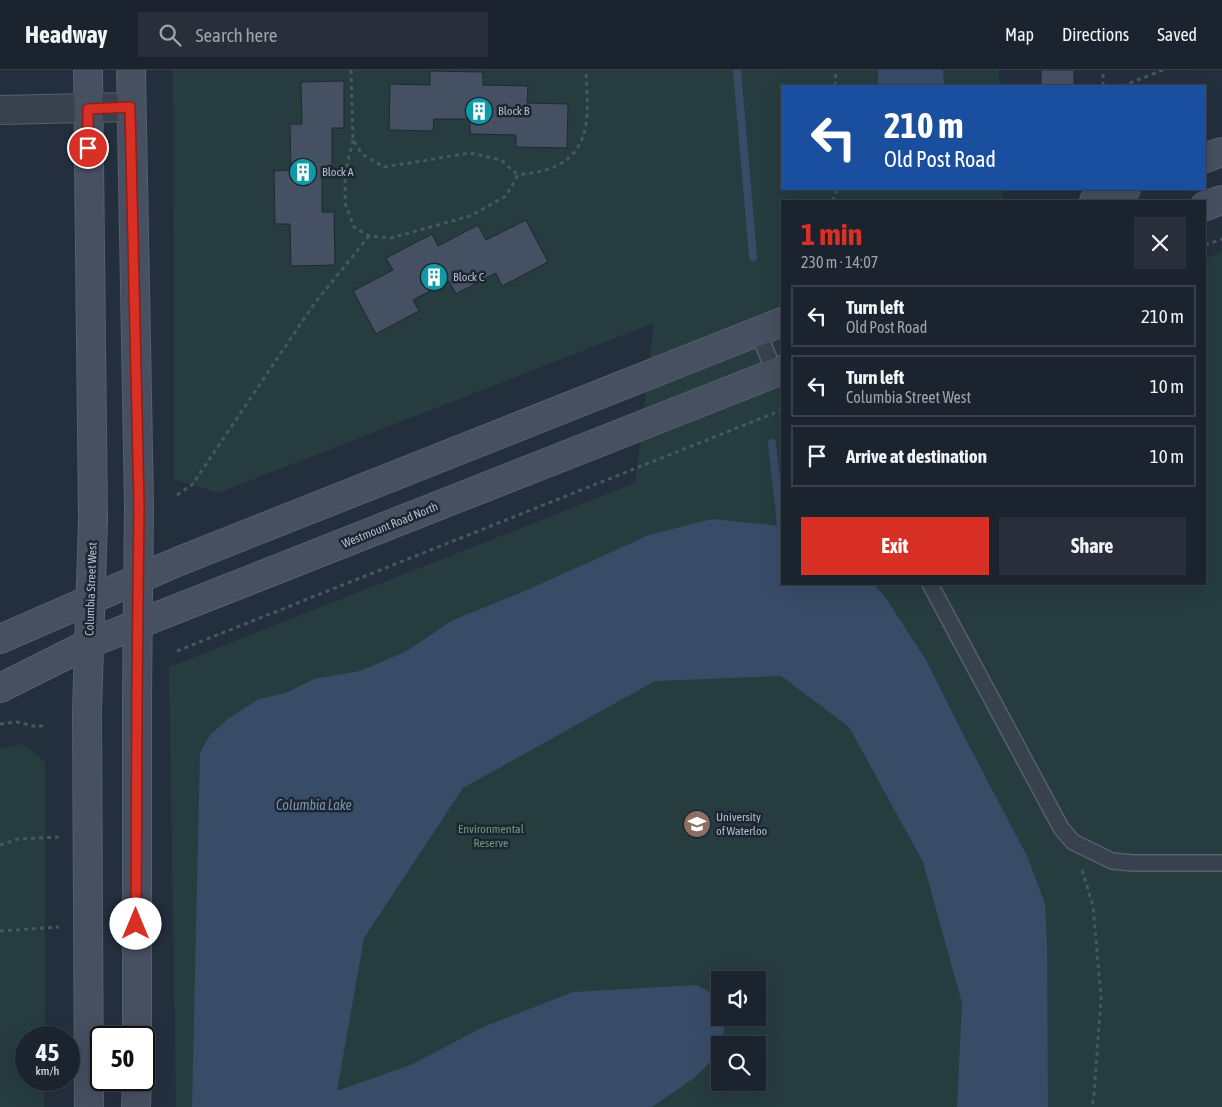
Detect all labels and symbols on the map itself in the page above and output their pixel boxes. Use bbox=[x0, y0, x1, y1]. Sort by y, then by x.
building icon: Block B bbox=[464, 96, 494, 126]
place label: Block B bbox=[498, 104, 530, 118]
pin bbox=[67, 127, 109, 169]
building icon: Block A bbox=[288, 157, 318, 187]
place label: Block A bbox=[322, 165, 354, 179]
building icon: Block C bbox=[419, 262, 449, 292]
place label: Block C bbox=[453, 270, 485, 284]
street label: Westmount Road North bbox=[340, 499, 440, 551]
street label: Columbia Street West bbox=[82, 541, 100, 636]
water label: Columbia Lake bbox=[276, 797, 352, 813]
school or university icon: University of Waterloo bbox=[682, 809, 712, 839]
place label: University of Waterloo bbox=[716, 810, 768, 838]
park label: Environmental Reserve bbox=[458, 822, 525, 850]
position arrow bbox=[109, 897, 161, 949]
speed limit sign: 50 bbox=[90, 1026, 155, 1091]

